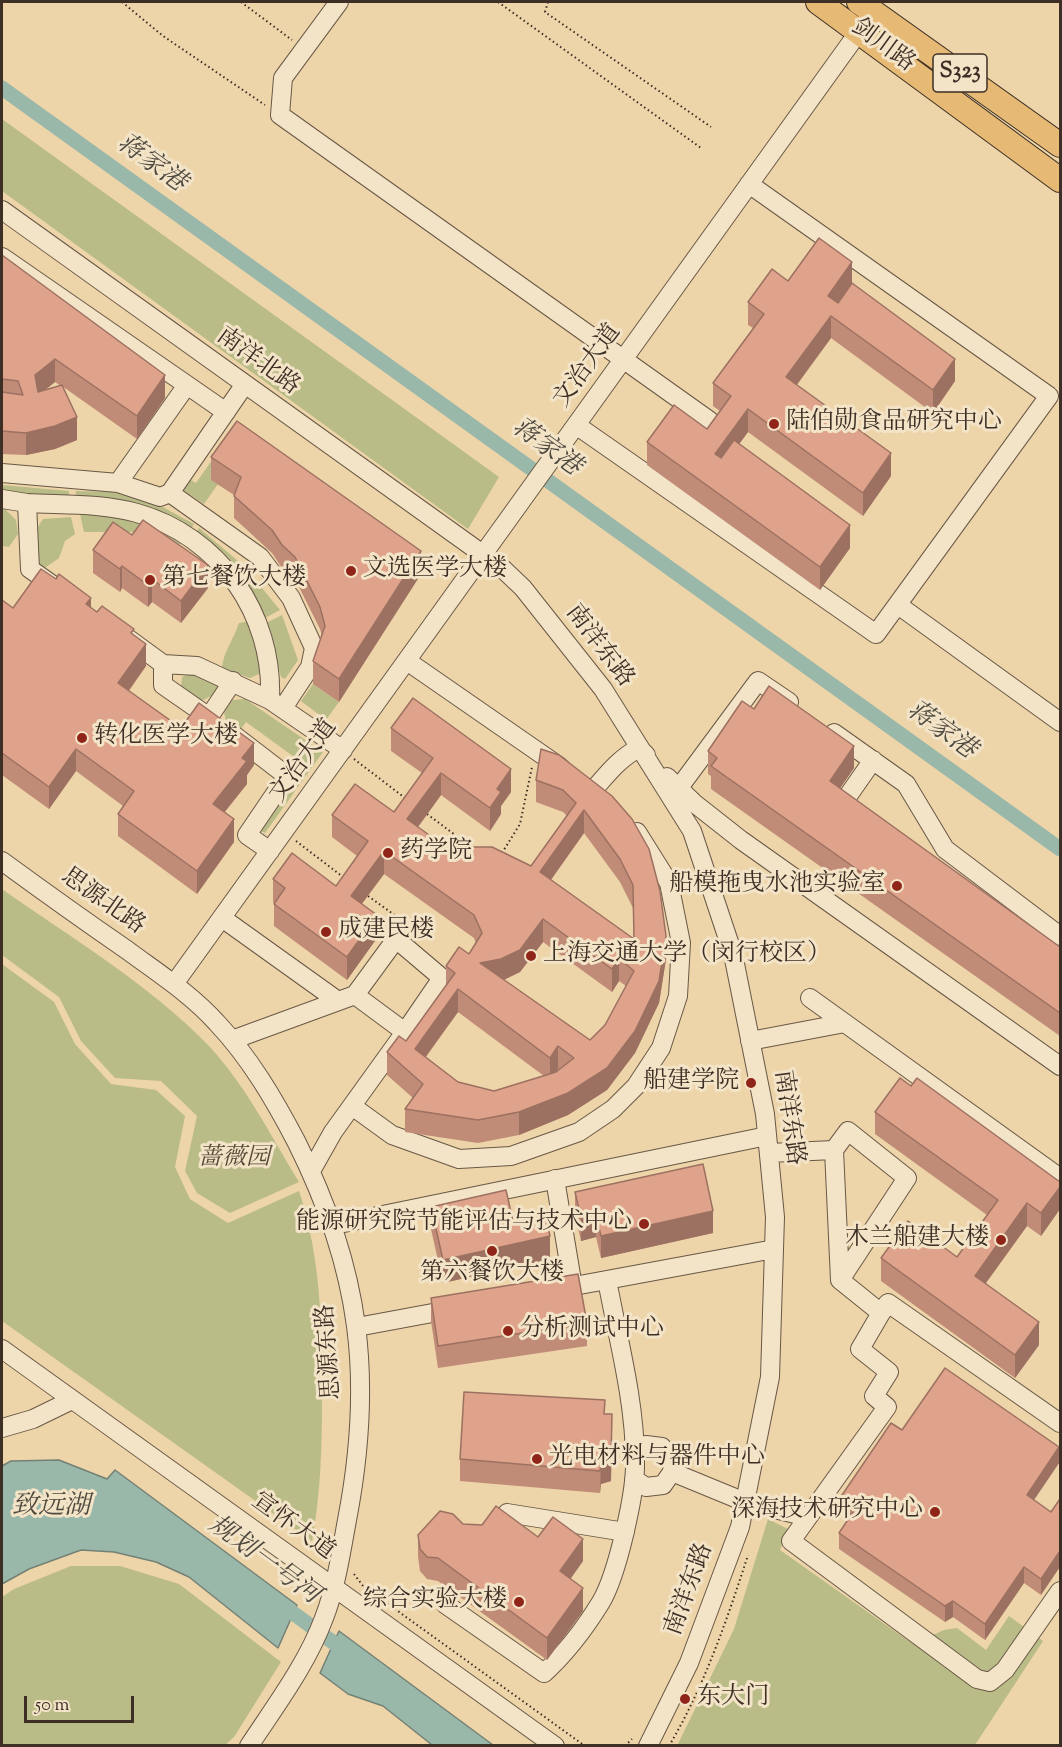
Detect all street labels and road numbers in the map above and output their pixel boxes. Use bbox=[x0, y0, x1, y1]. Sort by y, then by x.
street label: 剑川路 bbox=[844, 14, 920, 80]
road number: S323 bbox=[933, 54, 987, 92]
street label: 文治大道 bbox=[549, 320, 629, 414]
street label: 南洋北路 bbox=[210, 323, 304, 403]
street label: 南洋东路 bbox=[558, 600, 638, 694]
street label: 文治大道 bbox=[265, 715, 345, 809]
street label: 思源北路 bbox=[54, 864, 150, 942]
street label: 南洋东路 bbox=[766, 1068, 808, 1168]
street label: 思源东路 bbox=[313, 1303, 349, 1401]
street label: 宣怀大道 bbox=[245, 1488, 339, 1568]
street label: 南洋东路 bbox=[661, 1540, 721, 1640]

